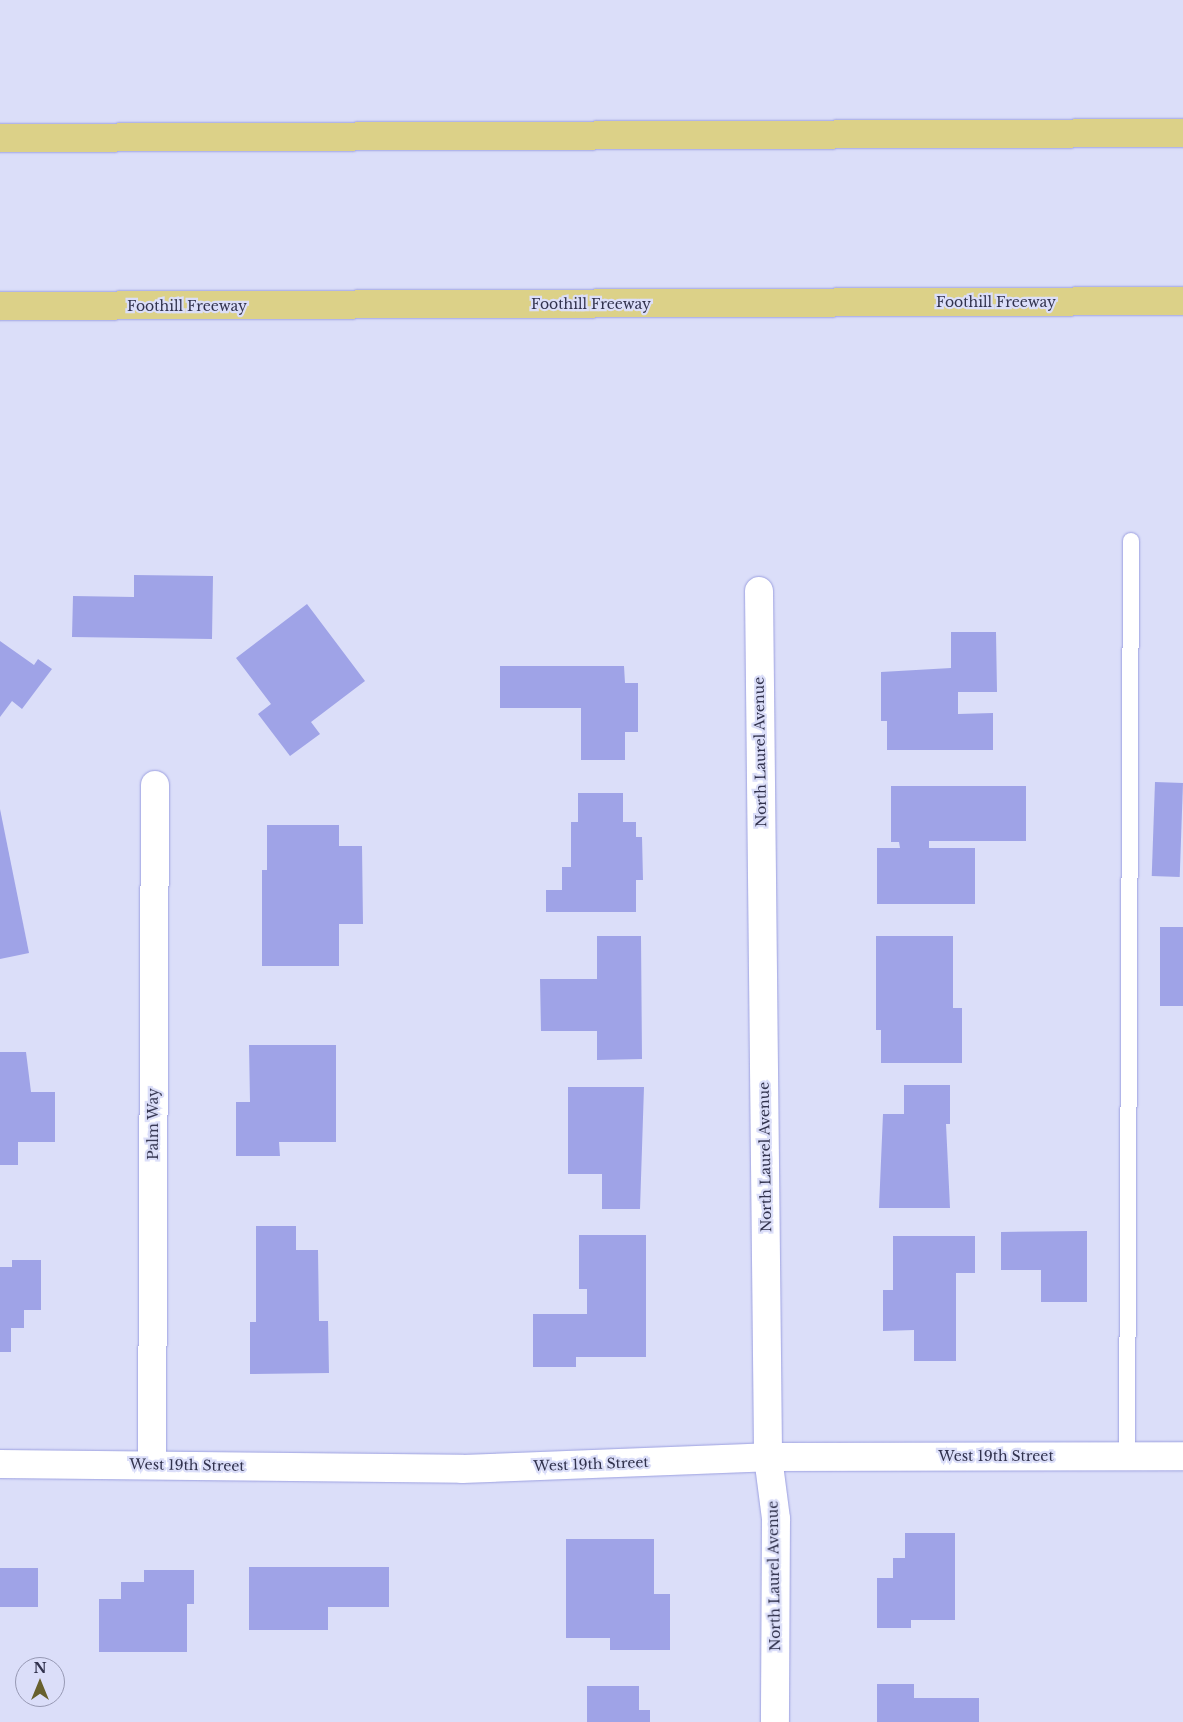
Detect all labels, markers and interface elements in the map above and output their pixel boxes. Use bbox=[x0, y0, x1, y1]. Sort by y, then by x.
street label: Foothill Freeway bbox=[936, 294, 1056, 310]
street label: Foothill Freeway bbox=[531, 296, 651, 312]
street label: Foothill Freeway bbox=[127, 298, 247, 314]
street label: North Laurel Avenue bbox=[750, 677, 770, 827]
street label: North Laurel Avenue bbox=[755, 1082, 775, 1232]
street label: Palm Way bbox=[145, 1088, 161, 1160]
street label: West 19th Street bbox=[938, 1448, 1054, 1464]
street label: West 19th Street bbox=[533, 1454, 649, 1474]
street label: West 19th Street bbox=[129, 1456, 245, 1474]
street label: North Laurel Avenue bbox=[764, 1501, 784, 1651]
north arrow bbox=[15, 1657, 65, 1707]
text: N bbox=[33, 1659, 47, 1677]

